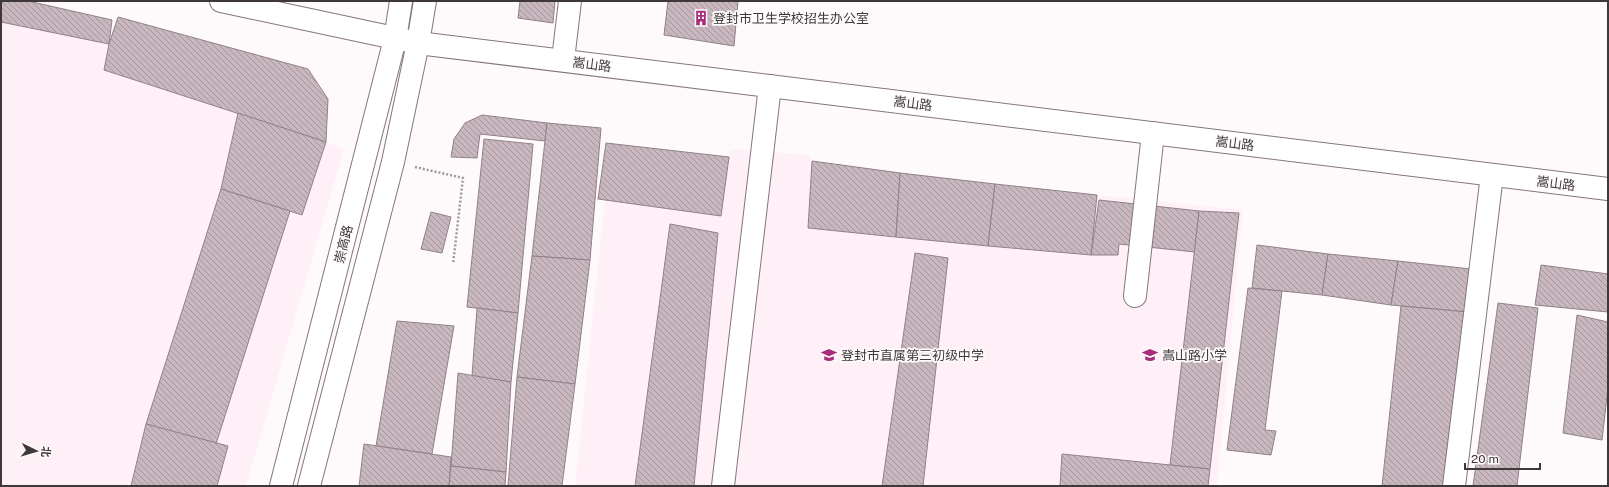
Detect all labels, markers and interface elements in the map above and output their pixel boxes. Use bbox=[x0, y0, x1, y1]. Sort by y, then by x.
building icon: 登封市卫生学校招生办公室 bbox=[692, 9, 710, 27]
place label: 登封市卫生学校招生办公室 bbox=[713, 11, 869, 26]
street label: 嵩山路 bbox=[572, 55, 612, 74]
street label: 嵩山路 bbox=[893, 94, 933, 113]
street label: 嵩山路 bbox=[1215, 134, 1255, 153]
street label: 嵩山路 bbox=[1536, 174, 1576, 193]
street label: 崇高路 bbox=[331, 223, 355, 265]
school or university icon: 登封市直属第三初级中学 bbox=[820, 346, 838, 364]
school or university icon: 嵩山路小学 bbox=[1141, 346, 1159, 364]
place label: 登封市直属第三初级中学 bbox=[841, 348, 984, 363]
place label: 嵩山路小学 bbox=[1162, 348, 1227, 363]
north arrow bbox=[16, 431, 56, 471]
scale bar bbox=[1465, 445, 1540, 471]
text: 北 bbox=[40, 446, 52, 458]
text: 20 m bbox=[1471, 452, 1499, 466]

